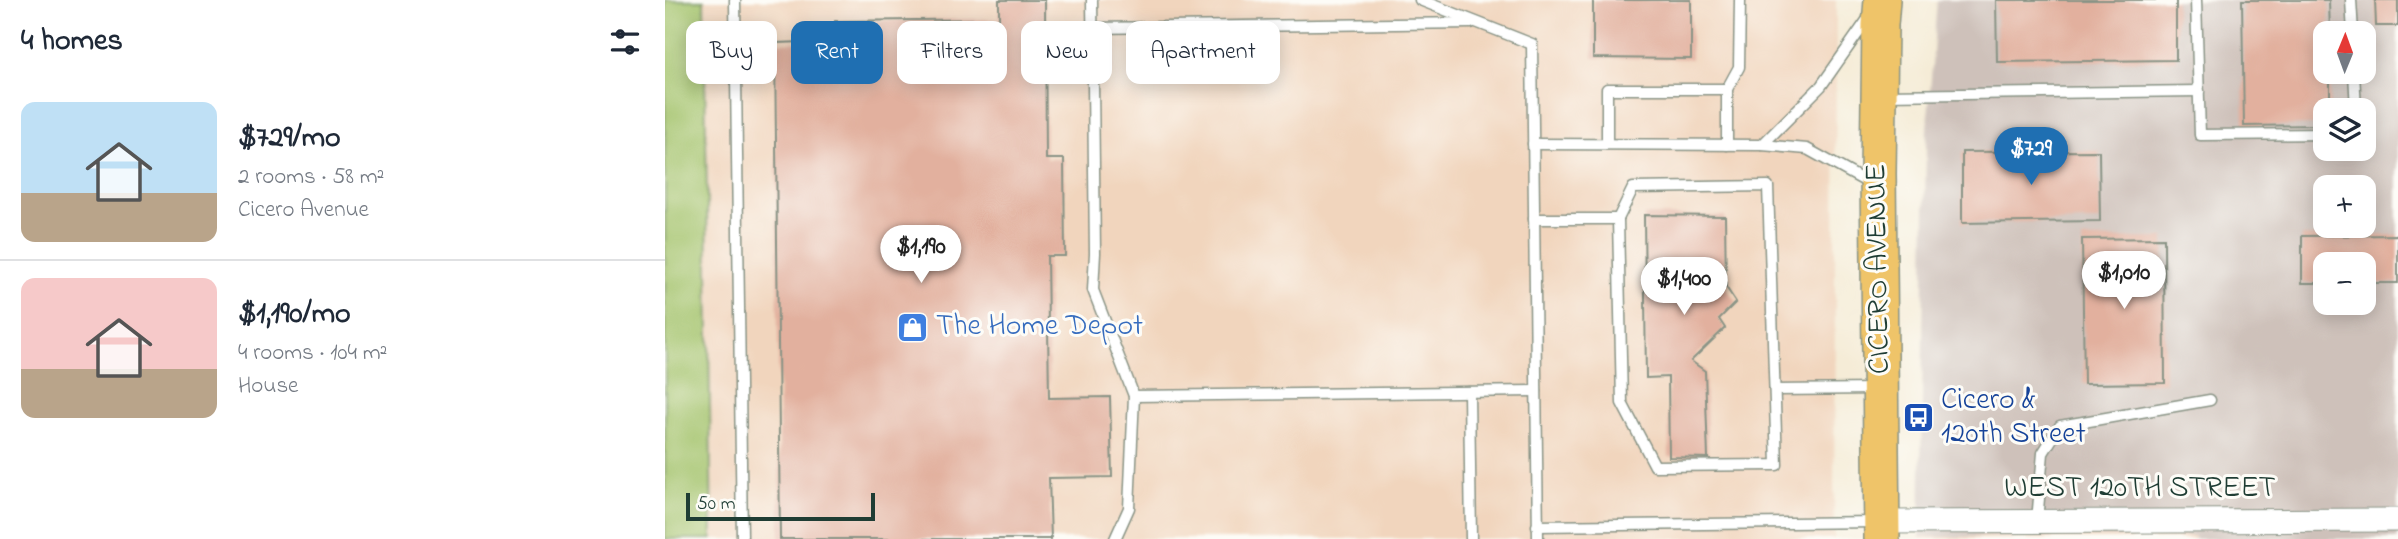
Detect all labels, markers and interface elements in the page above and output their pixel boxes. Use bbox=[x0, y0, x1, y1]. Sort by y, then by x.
text: 4 homes bbox=[21, 20, 123, 64]
chip: Buy bbox=[686, 21, 777, 84]
chip: Rent bbox=[791, 21, 883, 84]
chip: Filters bbox=[897, 21, 1007, 84]
chip: New bbox=[1021, 21, 1112, 84]
chip: Apartment bbox=[1126, 21, 1280, 84]
north arrow bbox=[2313, 21, 2377, 84]
map controls bbox=[2313, 21, 2376, 315]
icon: filters bbox=[606, 23, 644, 61]
button: layers bbox=[2313, 98, 2376, 161]
text: $729/mo bbox=[238, 117, 341, 161]
pin: $729 bbox=[1990, 128, 2072, 187]
icon: home bbox=[77, 130, 161, 214]
text: $729 bbox=[2010, 133, 2052, 166]
text: 2 rooms · 58 m² bbox=[238, 161, 384, 194]
street label: CICERO AVENUE bbox=[1855, 163, 1903, 375]
button: + bbox=[2313, 175, 2376, 238]
text: Cicero Avenue bbox=[238, 194, 369, 227]
pin: $1,190 bbox=[864, 226, 978, 285]
text: $1,190 bbox=[896, 231, 946, 264]
pin: $1,010 bbox=[2067, 252, 2181, 311]
button: − bbox=[2313, 252, 2376, 315]
text: $1,010 bbox=[2098, 257, 2150, 290]
pin: $1,400 bbox=[1627, 258, 1741, 317]
text: $1,400 bbox=[1657, 263, 1711, 296]
text: $1,190/mo bbox=[238, 293, 351, 337]
place label: The Home Depot bbox=[936, 305, 1143, 349]
icon: home bbox=[77, 306, 161, 390]
shop icon: The Home Depot bbox=[896, 310, 930, 344]
text: 4 rooms · 104 m² bbox=[238, 337, 387, 370]
text: House bbox=[238, 370, 298, 403]
place label: Cicero & 120th Street bbox=[1941, 379, 2086, 457]
bus stop icon: Cicero & 120th Street bbox=[1901, 401, 1935, 435]
street label: WEST 120TH STREET bbox=[2004, 467, 2276, 511]
scale bar bbox=[686, 490, 875, 522]
text: 50 m bbox=[697, 491, 736, 518]

